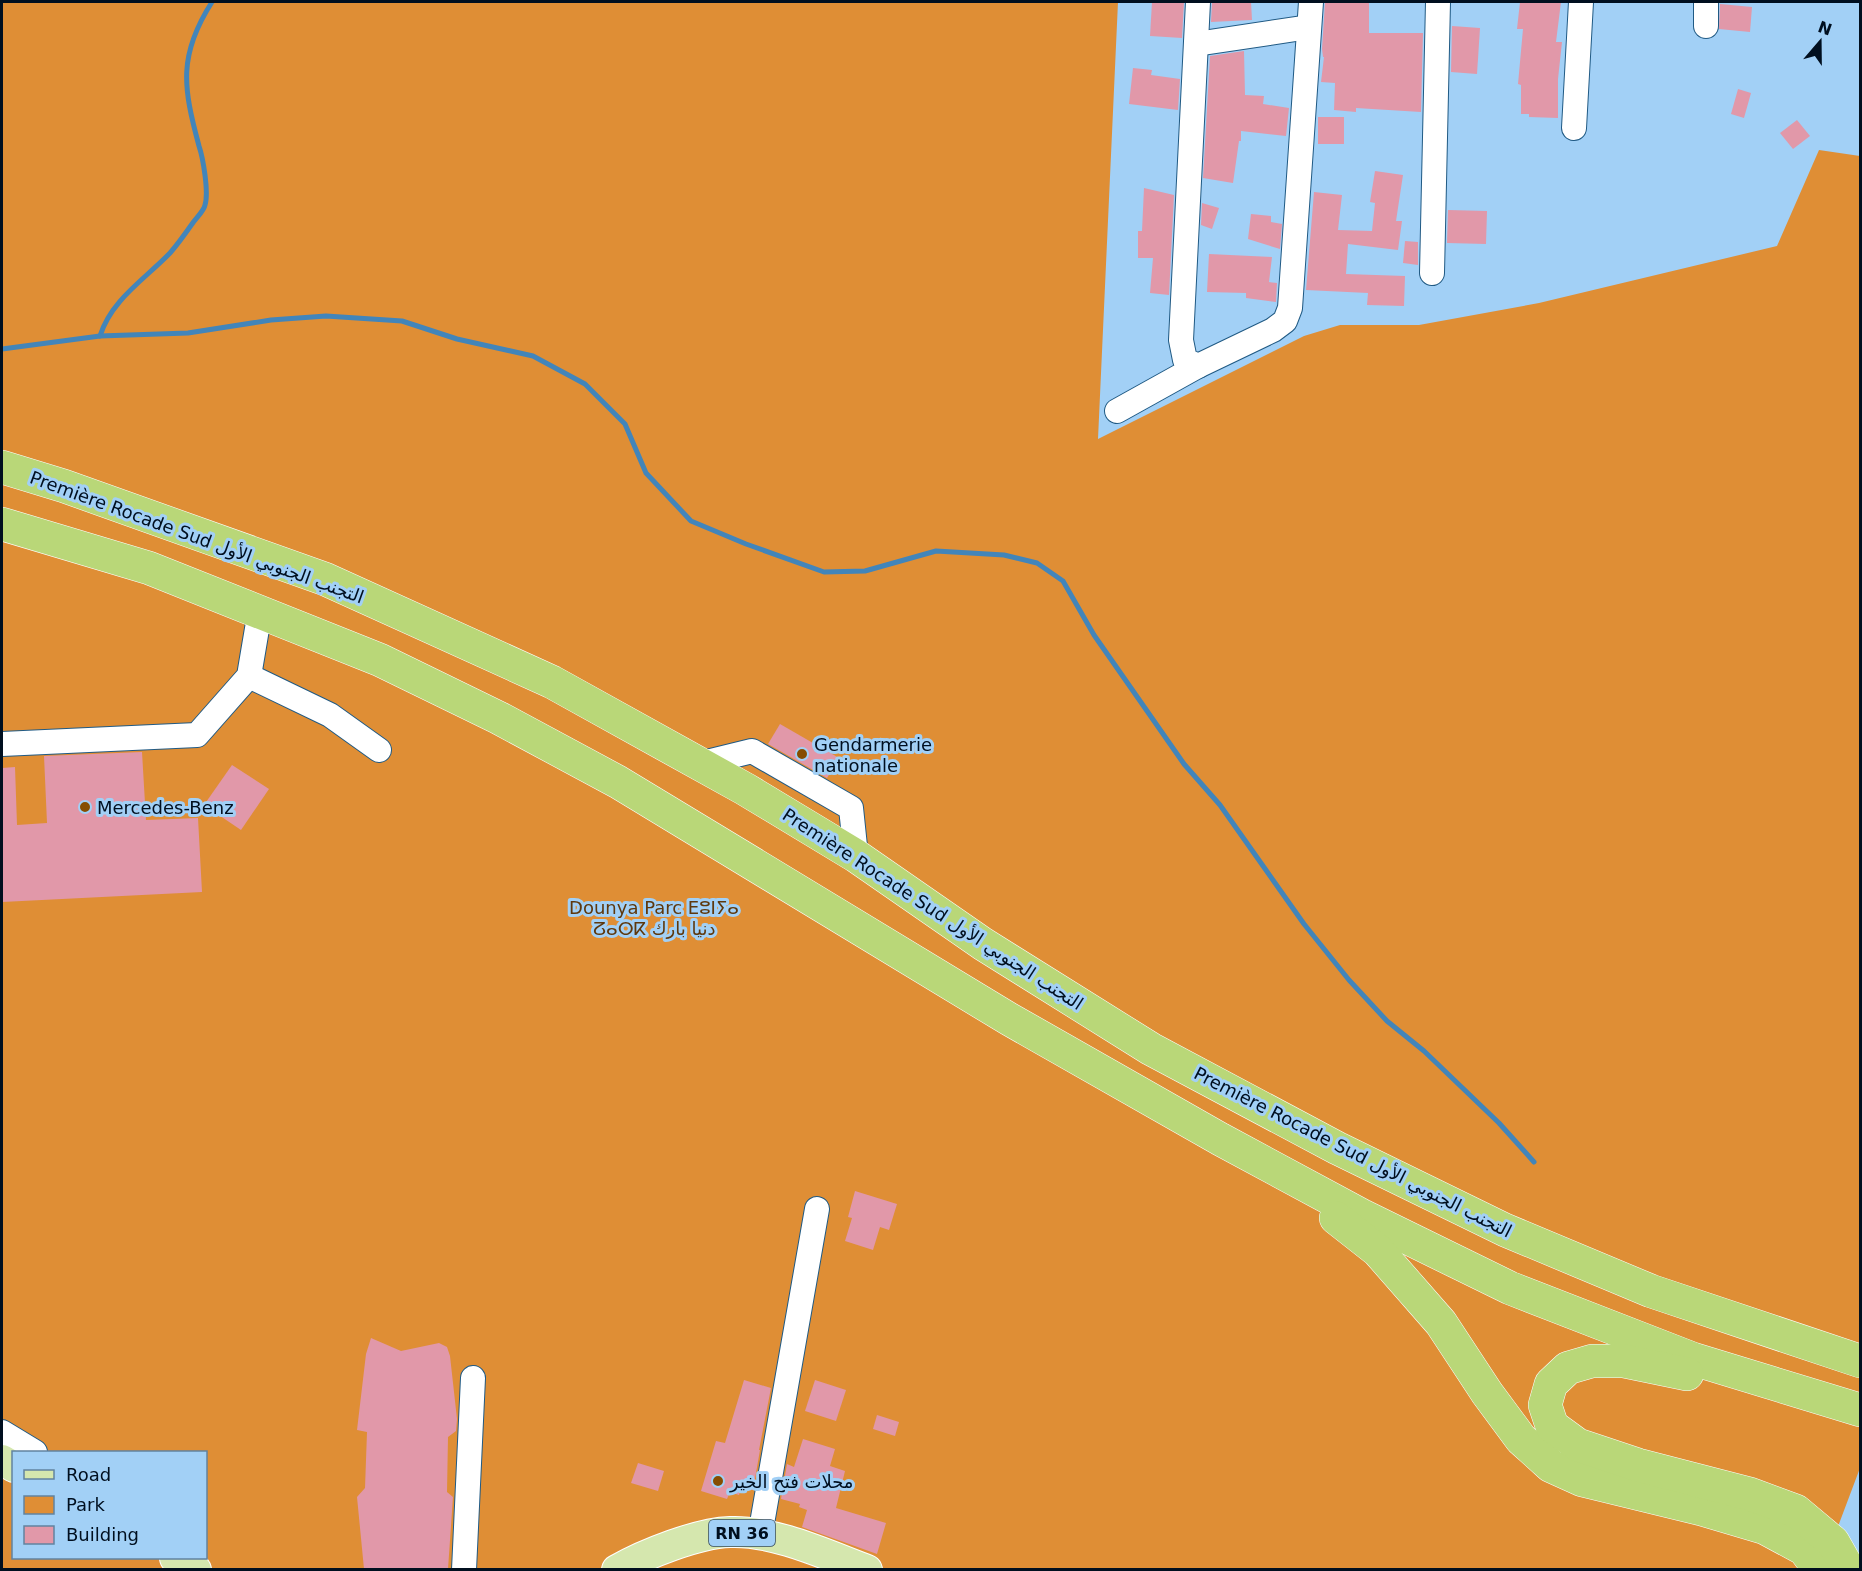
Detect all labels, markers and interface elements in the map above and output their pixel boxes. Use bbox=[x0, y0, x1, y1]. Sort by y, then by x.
north arrow bbox=[1790, 12, 1850, 72]
text: N bbox=[1815, 17, 1835, 40]
street label: Première Rocade Sud التجنب الجنوبي الأول bbox=[27, 467, 367, 608]
place label: Gendarmerie nationale bbox=[814, 734, 932, 776]
marker: Gendarmerie nationale bbox=[795, 747, 809, 761]
place label: Mercedes-Benz bbox=[97, 797, 234, 818]
marker: Mercedes-Benz bbox=[78, 800, 92, 814]
street label: Première Rocade Sud التجنب الجنوبي الأول bbox=[778, 804, 1087, 1015]
park label: Dounya Parc ⴹⵓⵏⵢⴰ ⵒⴰⵔⴽ دنيا بارك bbox=[569, 897, 739, 939]
street label: Première Rocade Sud التجنب الجنوبي الأول bbox=[1190, 1062, 1515, 1243]
legend bbox=[12, 1451, 207, 1559]
text: Road bbox=[66, 1464, 111, 1485]
place label: محلات فتح الخير bbox=[729, 1471, 854, 1493]
marker: محلات فتح الخير bbox=[711, 1474, 725, 1488]
text: Park bbox=[66, 1494, 105, 1515]
road number: RN 36 bbox=[709, 1520, 775, 1546]
text: Building bbox=[66, 1524, 139, 1545]

